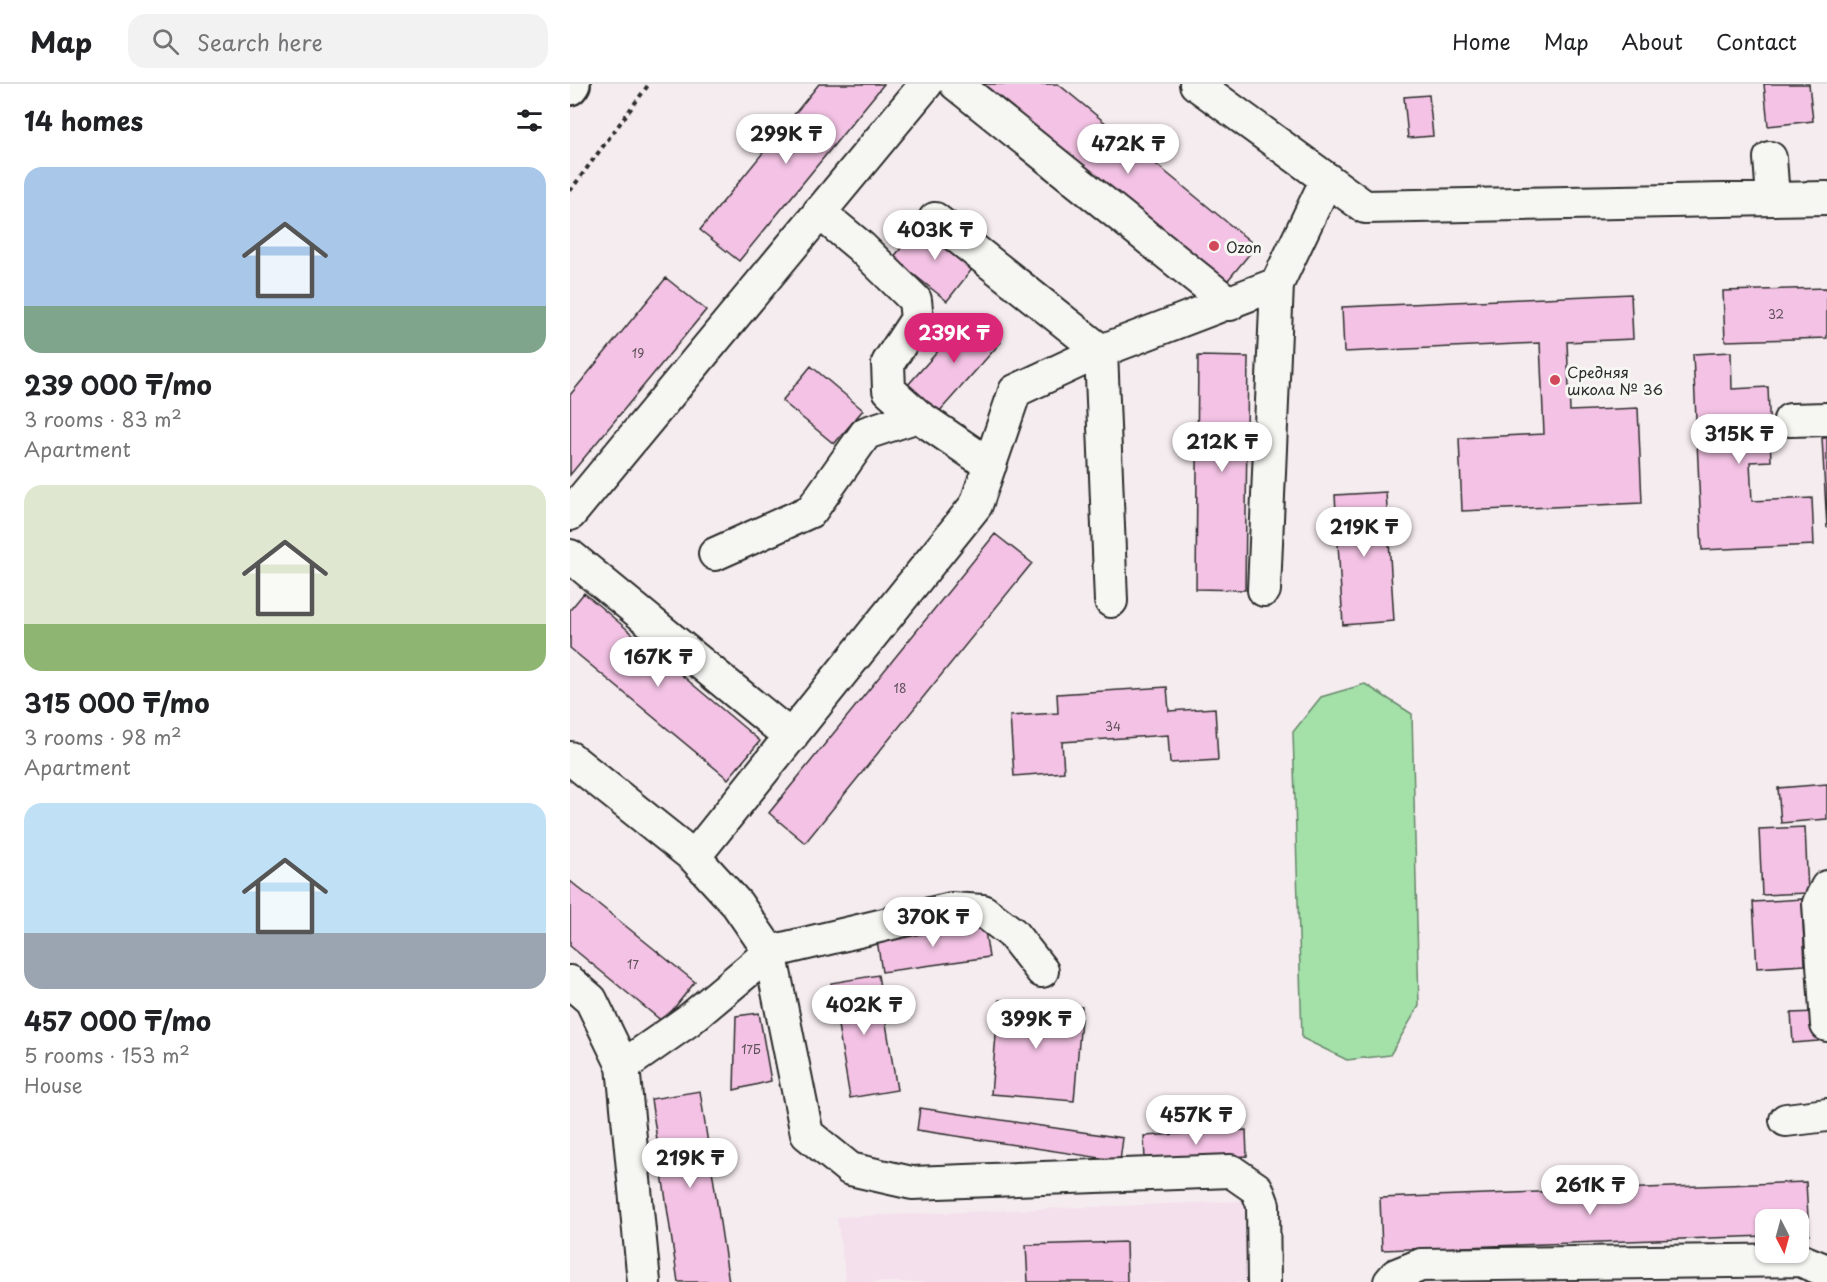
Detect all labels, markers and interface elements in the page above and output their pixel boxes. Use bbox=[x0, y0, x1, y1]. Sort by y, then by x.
search box bbox=[128, 14, 548, 68]
text: Map bbox=[30, 20, 92, 63]
icon: search bbox=[149, 25, 182, 58]
text: Search here bbox=[197, 25, 323, 58]
text: Home bbox=[1452, 25, 1511, 57]
text: Map bbox=[1544, 25, 1589, 57]
text: About bbox=[1622, 25, 1683, 57]
text: Contact bbox=[1716, 25, 1797, 57]
text: 14 homes bbox=[24, 101, 143, 140]
icon: filters bbox=[513, 104, 546, 137]
pin: 299K ₸ bbox=[737, 114, 835, 165]
text: 299K ₸ bbox=[750, 118, 822, 148]
pin: 472K ₸ bbox=[1079, 124, 1177, 175]
text: 472K ₸ bbox=[1091, 128, 1165, 158]
icon: home bbox=[231, 206, 339, 314]
pin: 403K ₸ bbox=[886, 210, 984, 261]
text: 403K ₸ bbox=[897, 214, 973, 244]
place label: Ozon bbox=[1226, 235, 1262, 258]
marker: Ozon bbox=[1207, 239, 1221, 253]
house number: 32 bbox=[1768, 305, 1784, 323]
pin: 239K ₸ bbox=[905, 313, 1003, 364]
text: 239K ₸ bbox=[918, 317, 990, 347]
house number: 19 bbox=[632, 344, 644, 362]
place label: Средняя школа № 36 bbox=[1567, 360, 1663, 400]
text: 239 000 ₸/mo bbox=[24, 365, 212, 404]
marker: Средняя школа № 36 bbox=[1548, 373, 1562, 387]
text: 3 rooms · 83 m² bbox=[24, 404, 182, 434]
pin: 315K ₸ bbox=[1690, 414, 1788, 465]
text: 315K ₸ bbox=[1705, 418, 1773, 448]
pin: 212K ₸ bbox=[1173, 422, 1271, 473]
text: 212K ₸ bbox=[1186, 426, 1258, 456]
text: Apartment bbox=[24, 434, 131, 464]
pin: 219K ₸ bbox=[1315, 507, 1413, 558]
text: 219K ₸ bbox=[1330, 511, 1398, 541]
icon: home bbox=[231, 524, 339, 632]
pin: 167K ₸ bbox=[609, 637, 707, 688]
text: 167K ₸ bbox=[624, 641, 692, 671]
house number: 18 bbox=[894, 679, 906, 697]
text: 315 000 ₸/mo bbox=[24, 683, 209, 722]
house number: 34 bbox=[1105, 717, 1121, 735]
text: 3 rooms · 98 m² bbox=[24, 722, 182, 752]
text: Apartment bbox=[24, 752, 131, 782]
icon: home bbox=[231, 842, 339, 950]
pin: 370K ₸ bbox=[884, 897, 982, 948]
text: 370K ₸ bbox=[897, 901, 969, 931]
house number: 17 bbox=[627, 955, 639, 973]
pin: 402K ₸ bbox=[815, 985, 913, 1036]
text: 402K ₸ bbox=[826, 989, 902, 1019]
pin: 399K ₸ bbox=[987, 999, 1085, 1050]
text: 457 000 ₸/mo bbox=[24, 1001, 211, 1040]
text: 399K ₸ bbox=[1001, 1003, 1071, 1033]
text: 5 rooms · 153 m² bbox=[24, 1040, 190, 1070]
house number: 17Б bbox=[741, 1040, 761, 1058]
text: House bbox=[24, 1070, 83, 1100]
pin: 457K ₸ bbox=[1147, 1095, 1245, 1146]
text: 457K ₸ bbox=[1160, 1099, 1232, 1129]
pin: 219K ₸ bbox=[641, 1138, 739, 1189]
text: 219K ₸ bbox=[656, 1142, 724, 1172]
pin: 261K ₸ bbox=[1541, 1165, 1639, 1216]
text: 261K ₸ bbox=[1555, 1169, 1625, 1199]
north arrow bbox=[1755, 1209, 1809, 1263]
map controls bbox=[1755, 1209, 1809, 1263]

